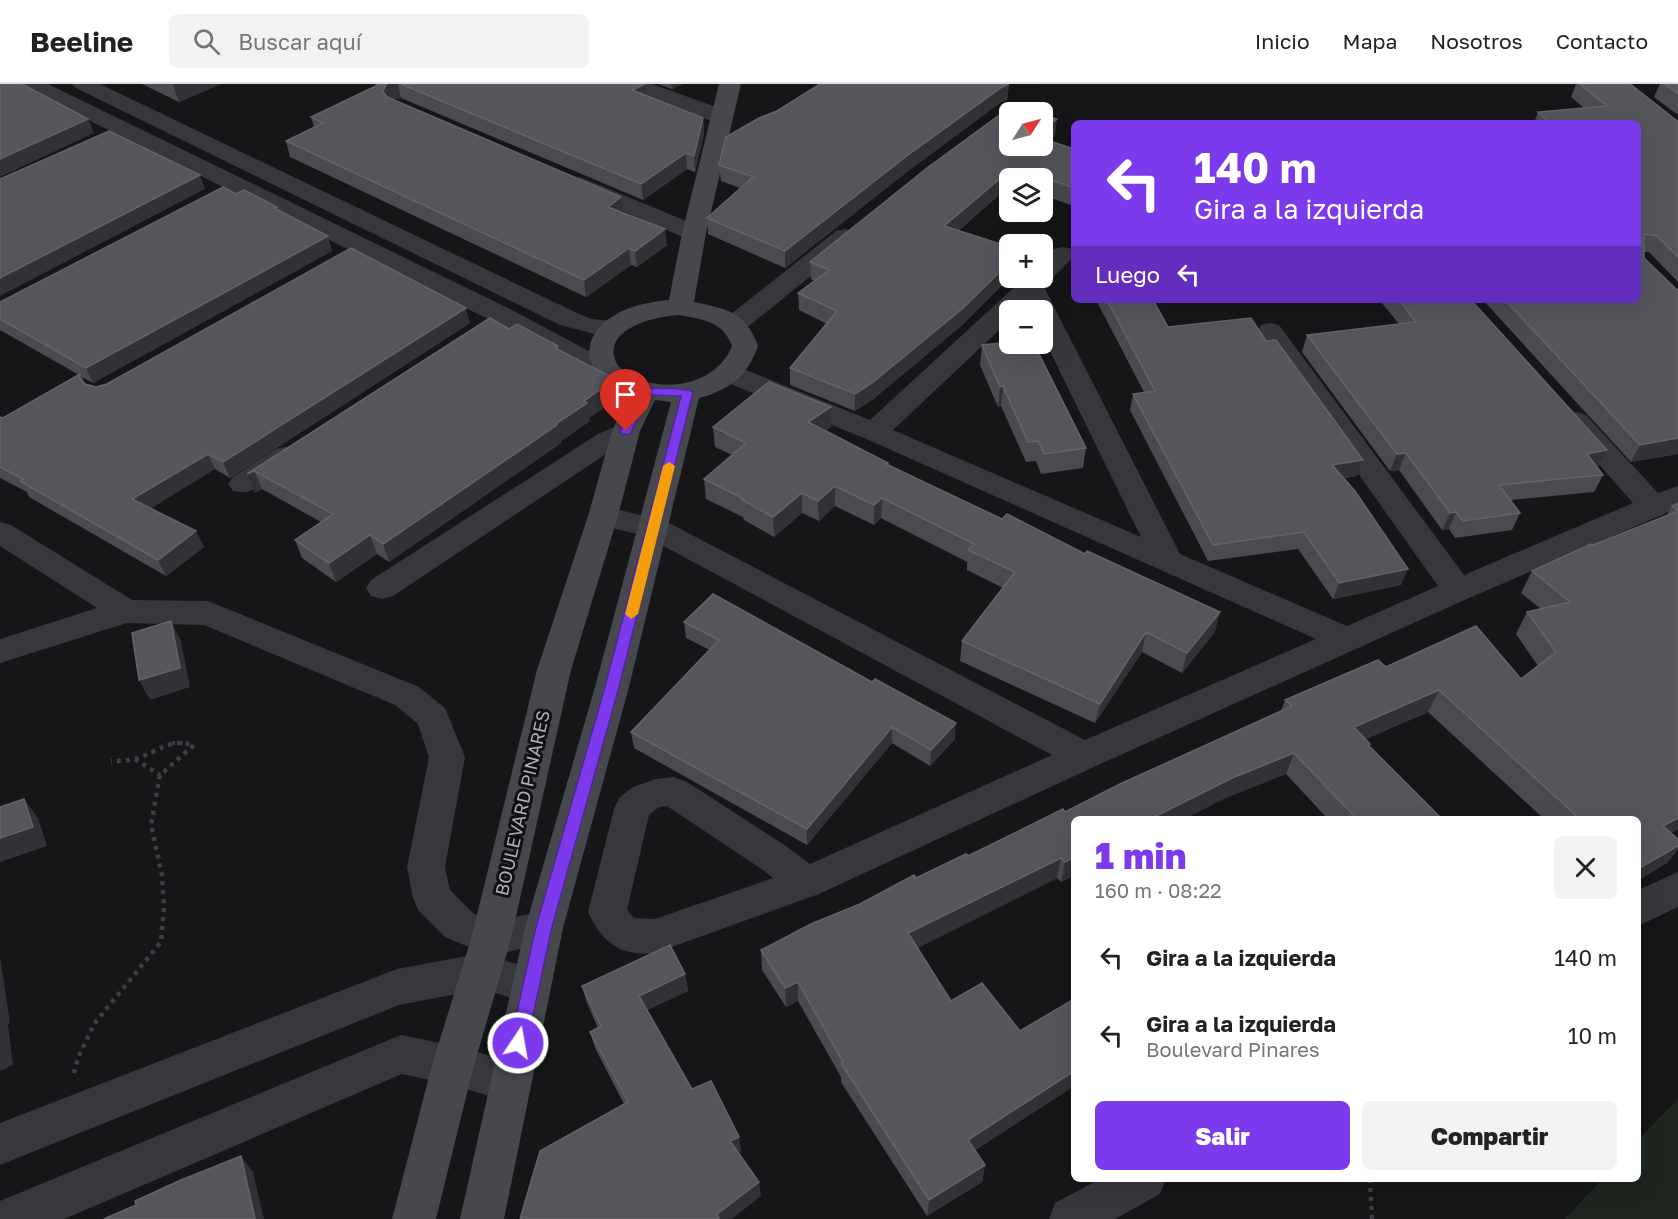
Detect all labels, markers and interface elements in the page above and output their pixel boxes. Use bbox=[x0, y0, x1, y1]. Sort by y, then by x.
search box bbox=[169, 14, 589, 68]
text: Beeline bbox=[30, 25, 133, 58]
icon: search bbox=[190, 25, 223, 58]
text: Buscar aquí bbox=[238, 28, 362, 55]
text: Inicio bbox=[1255, 28, 1310, 54]
text: Mapa bbox=[1343, 28, 1397, 54]
text: Nosotros bbox=[1430, 28, 1523, 54]
text: Contacto bbox=[1556, 28, 1648, 54]
north arrow bbox=[999, 102, 1053, 156]
map controls bbox=[999, 102, 1053, 354]
text: 140 m bbox=[1194, 142, 1316, 192]
icon: left bbox=[1095, 144, 1173, 222]
button: layers bbox=[999, 168, 1053, 222]
text: Gira a la izquierda bbox=[1194, 193, 1424, 225]
button: + bbox=[999, 234, 1053, 288]
icon: left bbox=[1172, 258, 1205, 291]
text: Luego bbox=[1095, 261, 1160, 288]
button: − bbox=[999, 300, 1053, 354]
pin bbox=[600, 369, 651, 431]
icon: arrive bbox=[609, 378, 642, 411]
street label: BOULEVARD PINARES bbox=[490, 708, 554, 898]
text: 1 min bbox=[1095, 834, 1186, 877]
button: close bbox=[1554, 836, 1617, 899]
text: 160 m · 08:22 bbox=[1095, 878, 1222, 902]
icon: left bbox=[1095, 941, 1128, 974]
text: Gira a la izquierda bbox=[1146, 944, 1336, 971]
text: 140 m bbox=[1554, 944, 1617, 971]
text: Gira a la izquierda bbox=[1146, 1010, 1336, 1037]
position arrow bbox=[486, 1011, 550, 1075]
icon: left bbox=[1095, 1019, 1128, 1052]
text: 10 m bbox=[1568, 1022, 1617, 1049]
text: Boulevard Pinares bbox=[1146, 1037, 1320, 1061]
button: Salir bbox=[1095, 1101, 1350, 1170]
button: Compartir bbox=[1362, 1101, 1617, 1170]

